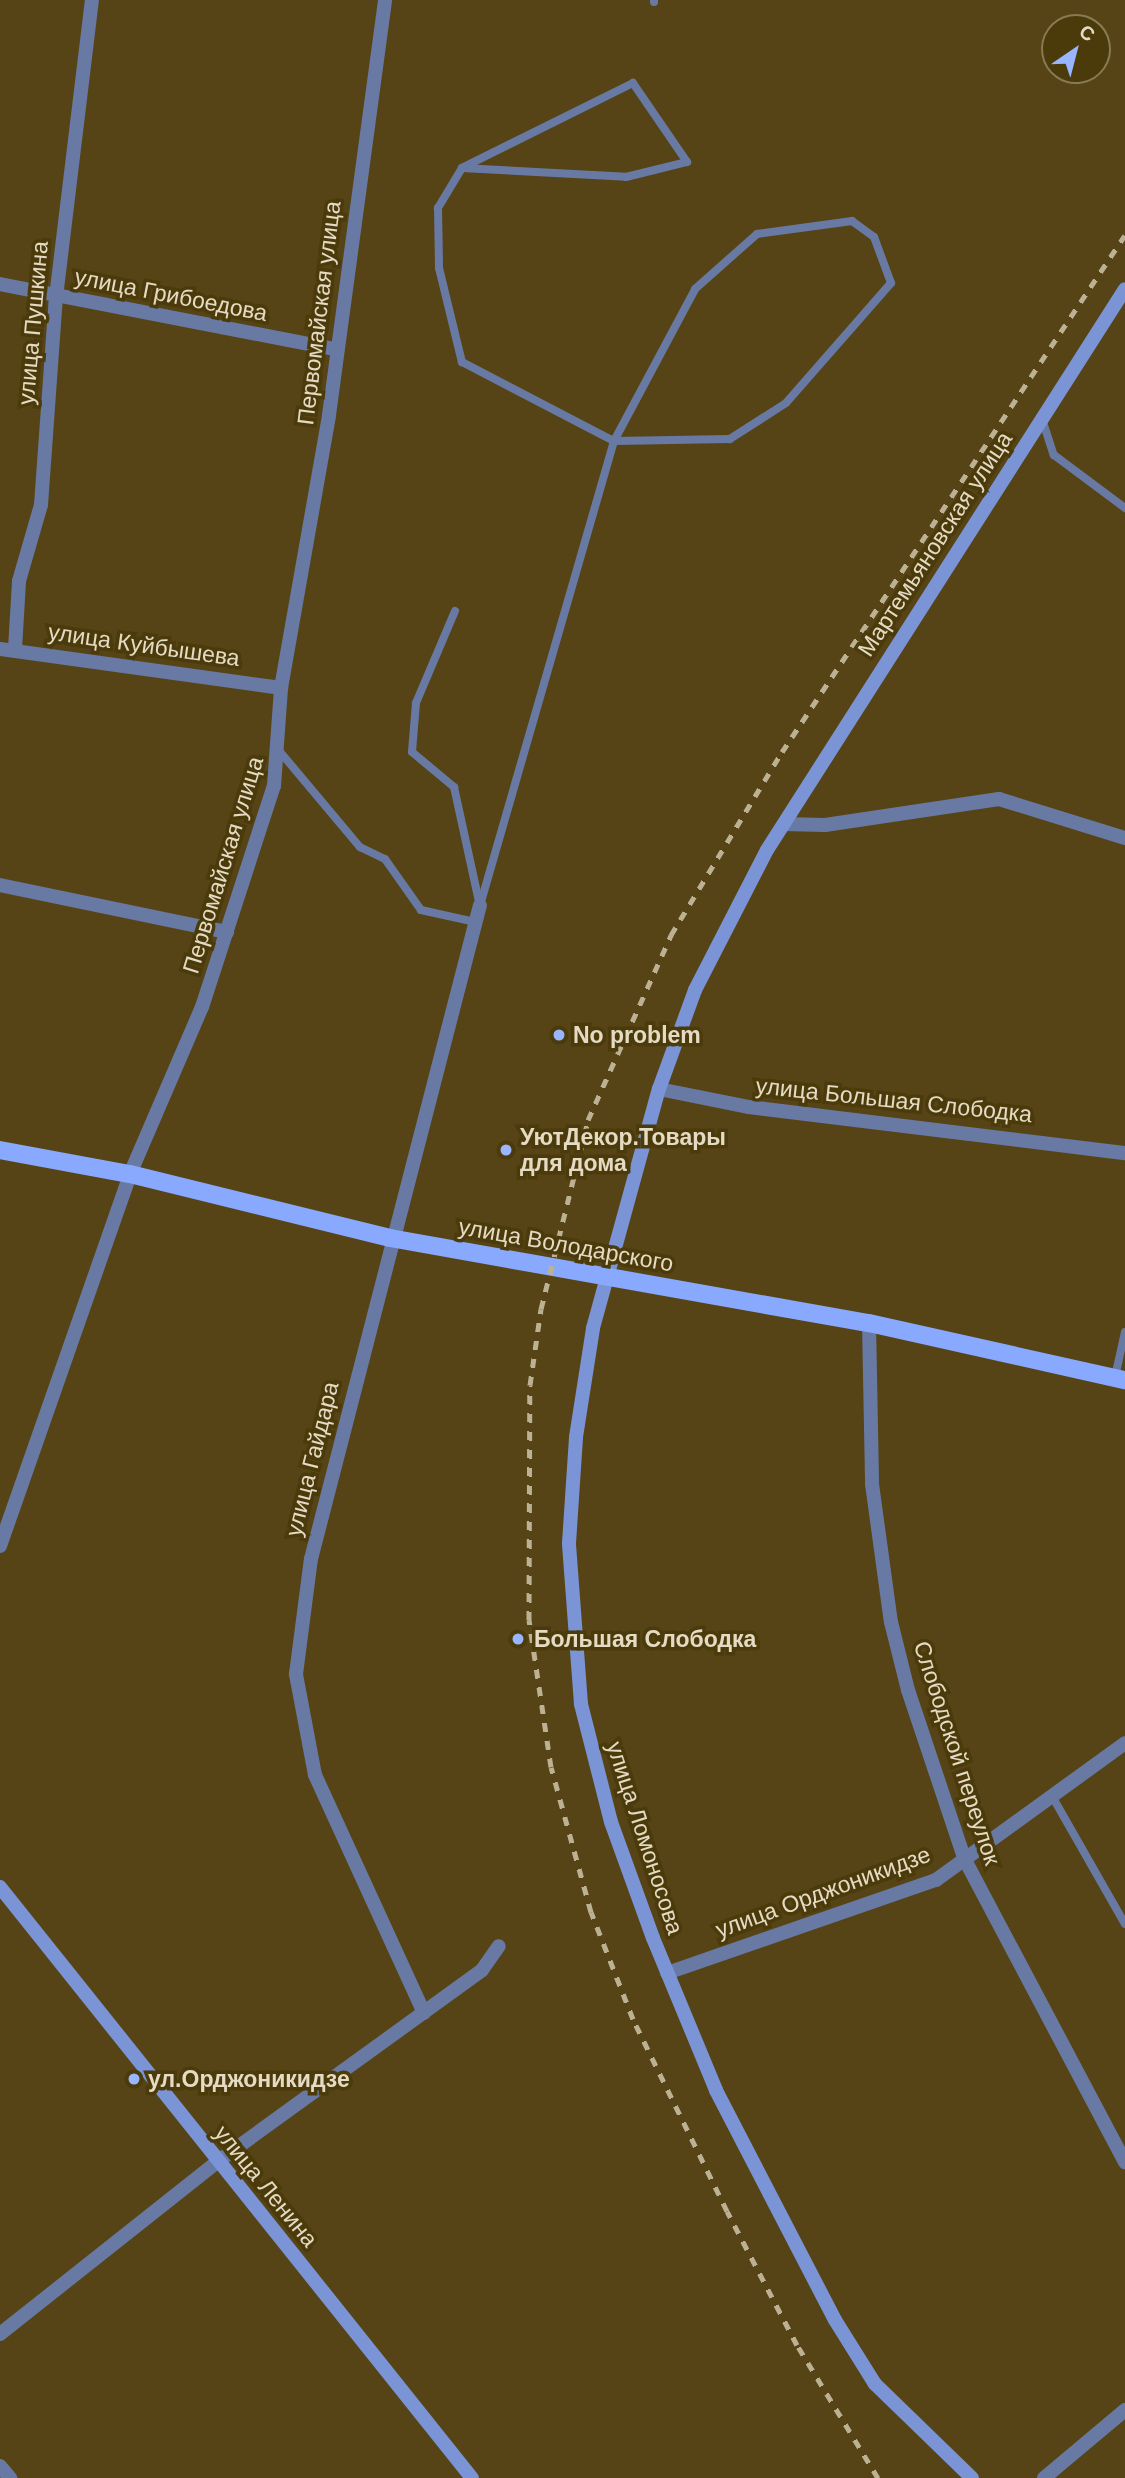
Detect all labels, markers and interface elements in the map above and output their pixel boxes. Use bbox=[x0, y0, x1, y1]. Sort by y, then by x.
north arrow bbox=[1041, 14, 1111, 84]
text: С bbox=[1076, 20, 1099, 46]
street label: Первомайская улица bbox=[292, 200, 346, 426]
street label: улица Пушкина bbox=[12, 240, 54, 406]
street label: улица Грибоедова bbox=[72, 263, 270, 327]
street label: Мартемьяновская улица bbox=[852, 427, 1018, 661]
street label: улица Куйбышева bbox=[46, 618, 242, 672]
street label: Первомайская улица bbox=[177, 753, 269, 977]
place label: No problem bbox=[573, 1021, 701, 1049]
marker: No problem bbox=[551, 1027, 567, 1043]
street label: улица Большая Слободка bbox=[754, 1072, 1034, 1128]
place label: УютДекор.Товары для дома bbox=[520, 1123, 726, 1177]
marker: УютДекор.Товары для дома bbox=[498, 1142, 514, 1158]
street label: улица Володарского bbox=[457, 1213, 675, 1277]
street label: улица Гайдара bbox=[279, 1379, 345, 1539]
place label: Большая Слободка bbox=[534, 1625, 756, 1653]
marker: Большая Слободка bbox=[508, 1629, 528, 1649]
street label: Слободской переулок bbox=[908, 1638, 1006, 1868]
street label: улица Ломоносова bbox=[601, 1738, 689, 1938]
street label: улица Орджоникидзе bbox=[712, 1840, 934, 1944]
place label: ул.Орджоникидзе bbox=[148, 2065, 350, 2093]
marker: ул.Орджоникидзе bbox=[126, 2071, 142, 2087]
street label: улица Ленина bbox=[209, 2120, 323, 2252]

